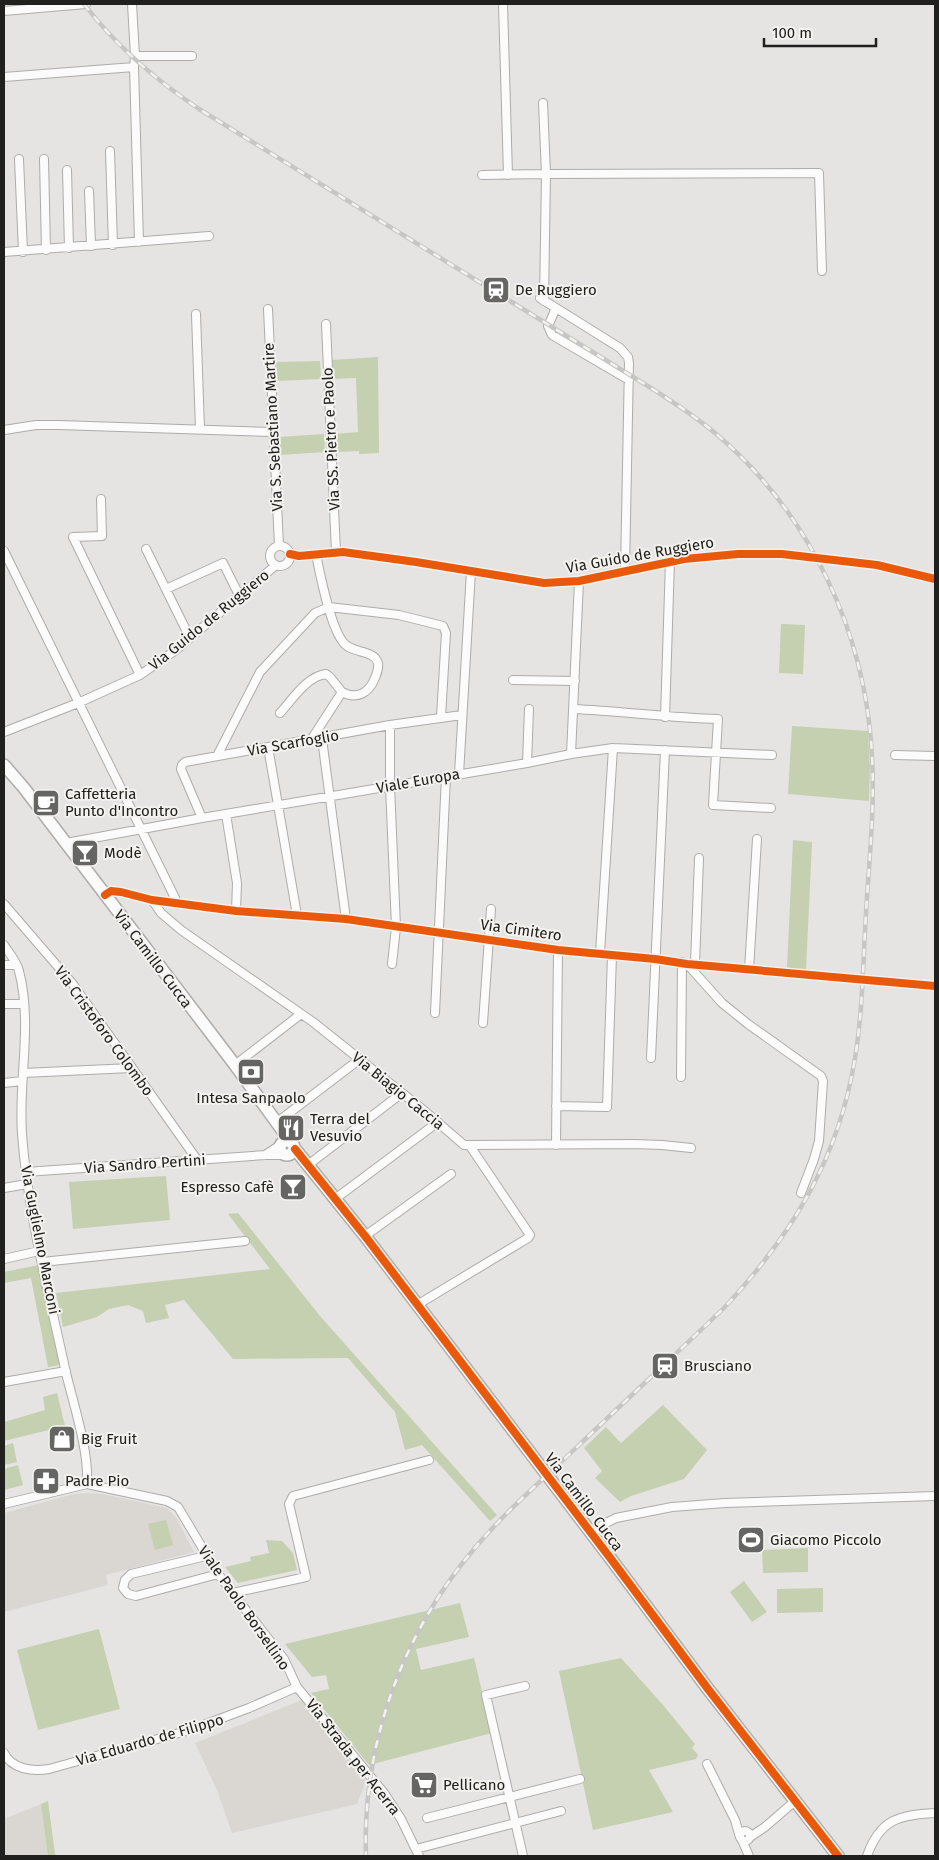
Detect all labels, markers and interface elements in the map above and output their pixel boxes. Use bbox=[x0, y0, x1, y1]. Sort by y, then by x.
scale bar bbox=[764, 15, 876, 47]
text: 100 m bbox=[772, 24, 812, 42]
station icon: De Ruggiero bbox=[481, 275, 511, 305]
place label: De Ruggiero bbox=[515, 281, 597, 299]
street label: Via S. Sebastiano Martire bbox=[260, 342, 286, 512]
street label: Via SS. Pietro e Paolo bbox=[318, 367, 344, 511]
street label: Via Guido de Ruggiero bbox=[565, 533, 715, 577]
street label: Via Guido de Ruggiero bbox=[145, 566, 273, 674]
street label: Via Scarfoglio bbox=[246, 726, 340, 760]
street label: Viale Europa bbox=[375, 765, 461, 797]
place label: Caffetteria Punto d'Incontro bbox=[65, 785, 178, 820]
cafe icon: Caffetteria Punto d'Incontro bbox=[31, 788, 61, 818]
bar icon: Modè bbox=[70, 838, 100, 868]
place label: Modè bbox=[104, 844, 142, 862]
street label: Via Camillo Cucca bbox=[110, 906, 196, 1012]
street label: Via Cimitero bbox=[479, 915, 563, 945]
street label: Via Cristoforo Colombo bbox=[51, 963, 157, 1099]
street label: Via Biagio Caccia bbox=[348, 1048, 448, 1134]
bank icon: Intesa Sanpaolo bbox=[236, 1057, 266, 1087]
place label: Intesa Sanpaolo bbox=[196, 1089, 306, 1107]
place label: Terra del Vesuvio bbox=[310, 1110, 370, 1145]
restaurant icon: Terra del Vesuvio bbox=[276, 1113, 306, 1143]
street label: Via Sandro Pertini bbox=[84, 1151, 206, 1177]
street label: Via Guglielmo Marconi bbox=[17, 1164, 63, 1316]
bar icon: Espresso Cafè bbox=[278, 1172, 308, 1202]
place label: Espresso Cafè bbox=[181, 1178, 274, 1196]
station icon: Brusciano bbox=[650, 1351, 680, 1381]
place label: Brusciano bbox=[684, 1357, 752, 1375]
shop icon: Big Fruit bbox=[47, 1424, 77, 1454]
place label: Big Fruit bbox=[81, 1430, 138, 1448]
street label: Via Camillo Cucca bbox=[541, 1449, 627, 1555]
pharmacy icon: Padre Pio bbox=[31, 1466, 61, 1496]
place label: Padre Pio bbox=[65, 1472, 129, 1490]
sports icon: Giacomo Piccolo bbox=[736, 1525, 766, 1555]
place label: Giacomo Piccolo bbox=[770, 1531, 882, 1549]
street label: Viale Paolo Borsellino bbox=[194, 1542, 294, 1674]
street label: Via Strada per Acerra bbox=[302, 1695, 404, 1819]
street label: Via Eduardo de Filippo bbox=[74, 1710, 226, 1770]
supermarket icon: Pellicano bbox=[409, 1770, 439, 1800]
place label: Pellicano bbox=[443, 1776, 505, 1794]

